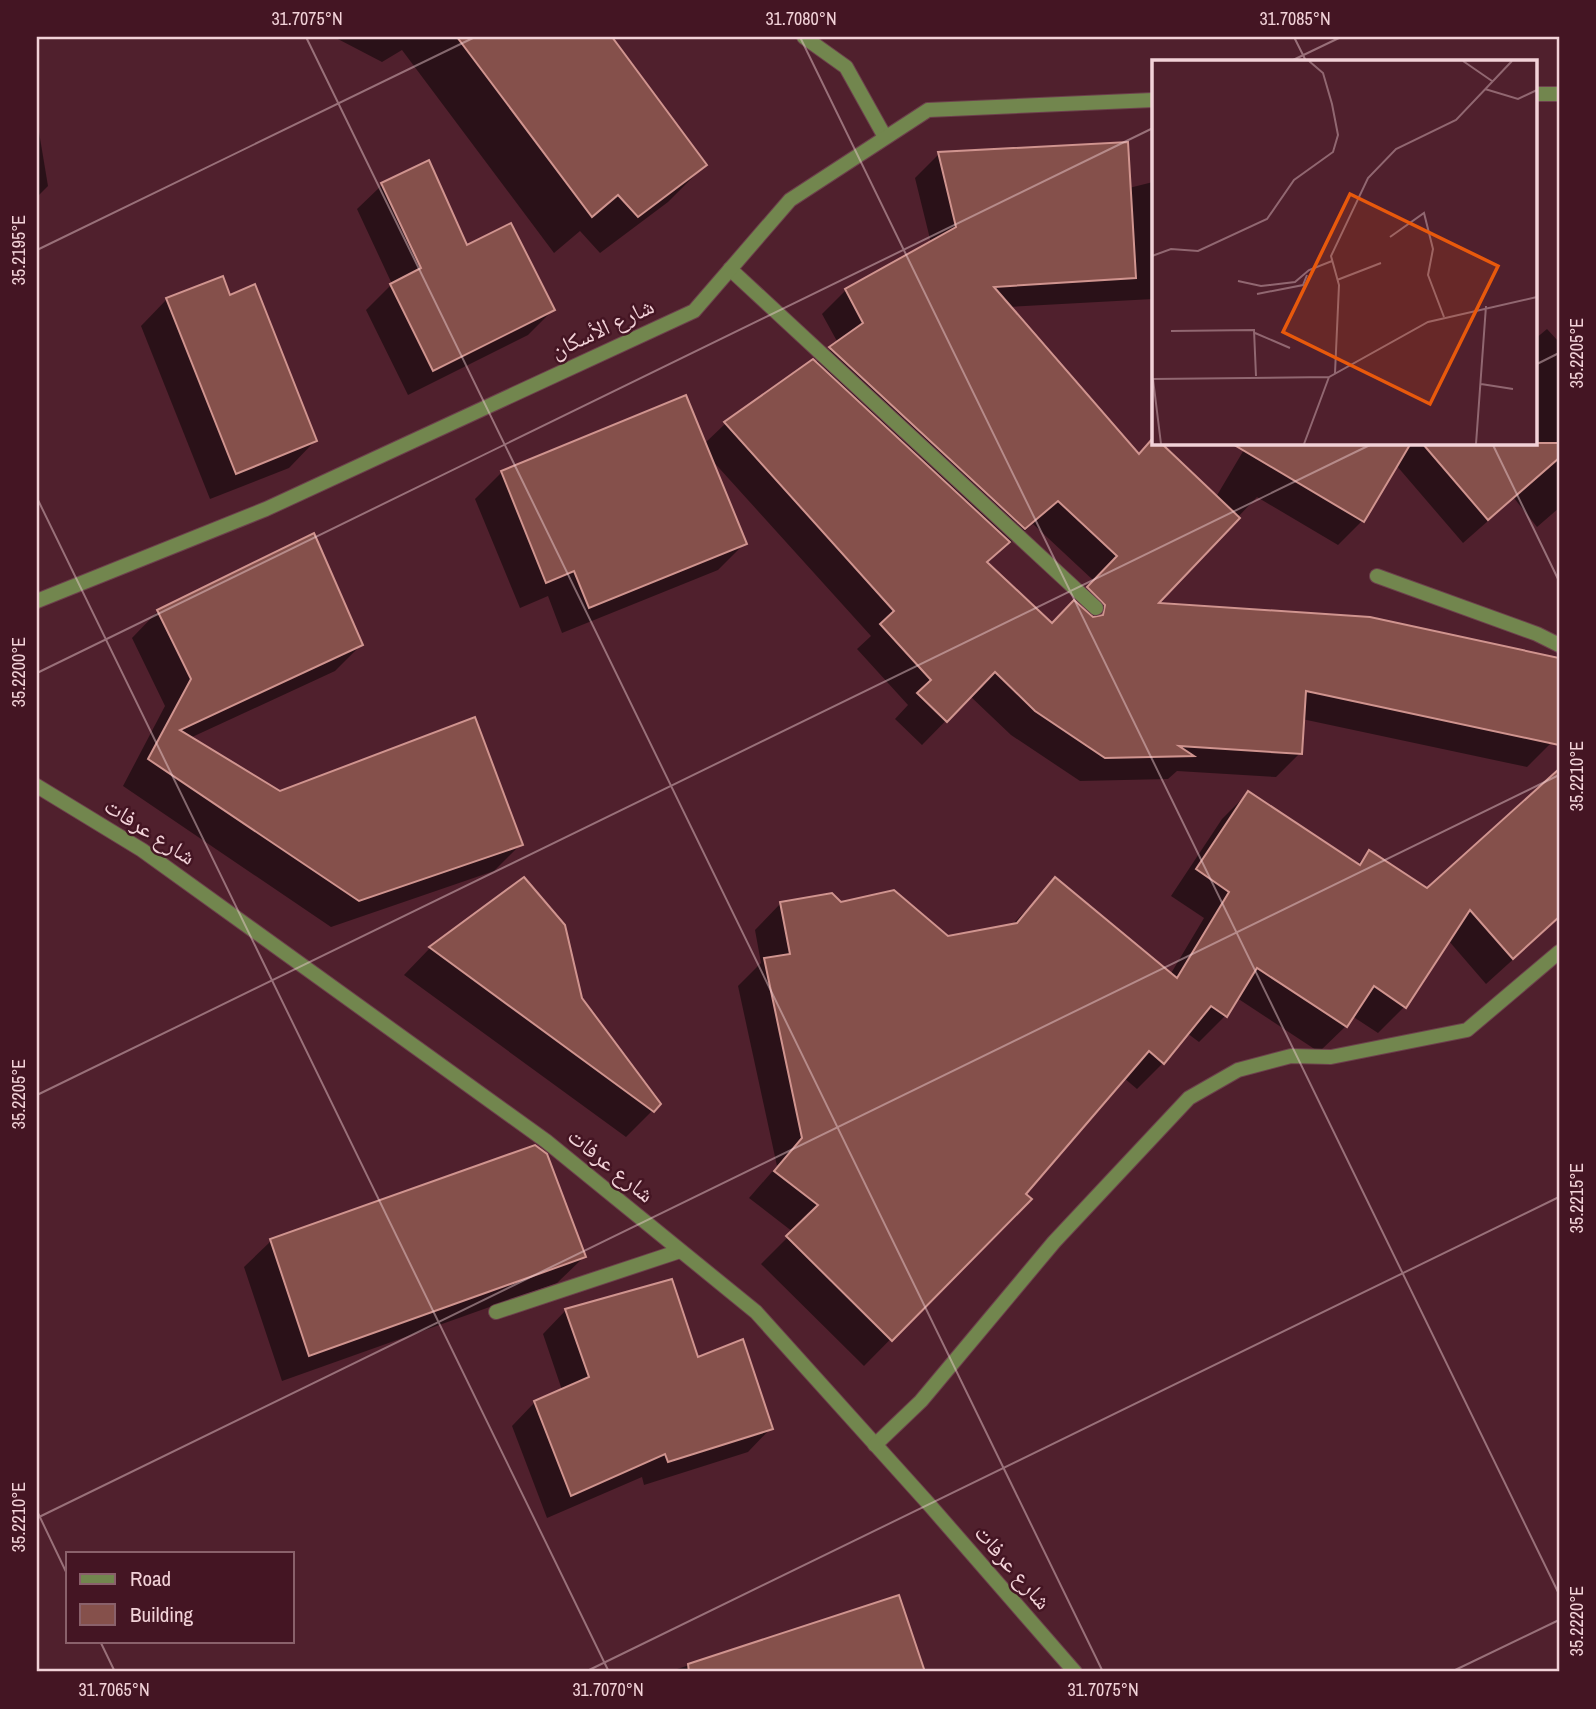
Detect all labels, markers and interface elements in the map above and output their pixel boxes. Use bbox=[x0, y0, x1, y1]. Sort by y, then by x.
text: 31.7075°N bbox=[271, 6, 343, 31]
text: 31.7080°N bbox=[765, 6, 837, 31]
text: 31.7085°N bbox=[1259, 6, 1331, 31]
inset map bbox=[1152, 60, 1536, 444]
text: 35.2195°E bbox=[6, 215, 31, 285]
street label: شارع الأسكان bbox=[545, 290, 659, 365]
text: 35.2205°E bbox=[1564, 318, 1589, 388]
text: 35.2200°E bbox=[6, 637, 31, 707]
text: 35.2210°E bbox=[1564, 741, 1589, 811]
street label: شارع عرفات bbox=[99, 790, 202, 872]
text: 35.2205°E bbox=[6, 1059, 31, 1129]
street label: شارع عرفات bbox=[561, 1120, 661, 1209]
text: 35.2215°E bbox=[1564, 1163, 1589, 1233]
text: 35.2210°E bbox=[6, 1482, 31, 1552]
street label: شارع عرفات bbox=[968, 1518, 1059, 1616]
legend bbox=[66, 1552, 294, 1642]
text: Road bbox=[130, 1564, 171, 1593]
text: 35.2220°E bbox=[1564, 1586, 1589, 1656]
text: Building bbox=[130, 1600, 194, 1629]
text: 31.7065°N bbox=[78, 1677, 150, 1702]
text: 31.7070°N bbox=[572, 1677, 644, 1702]
text: 31.7075°N bbox=[1067, 1677, 1139, 1702]

